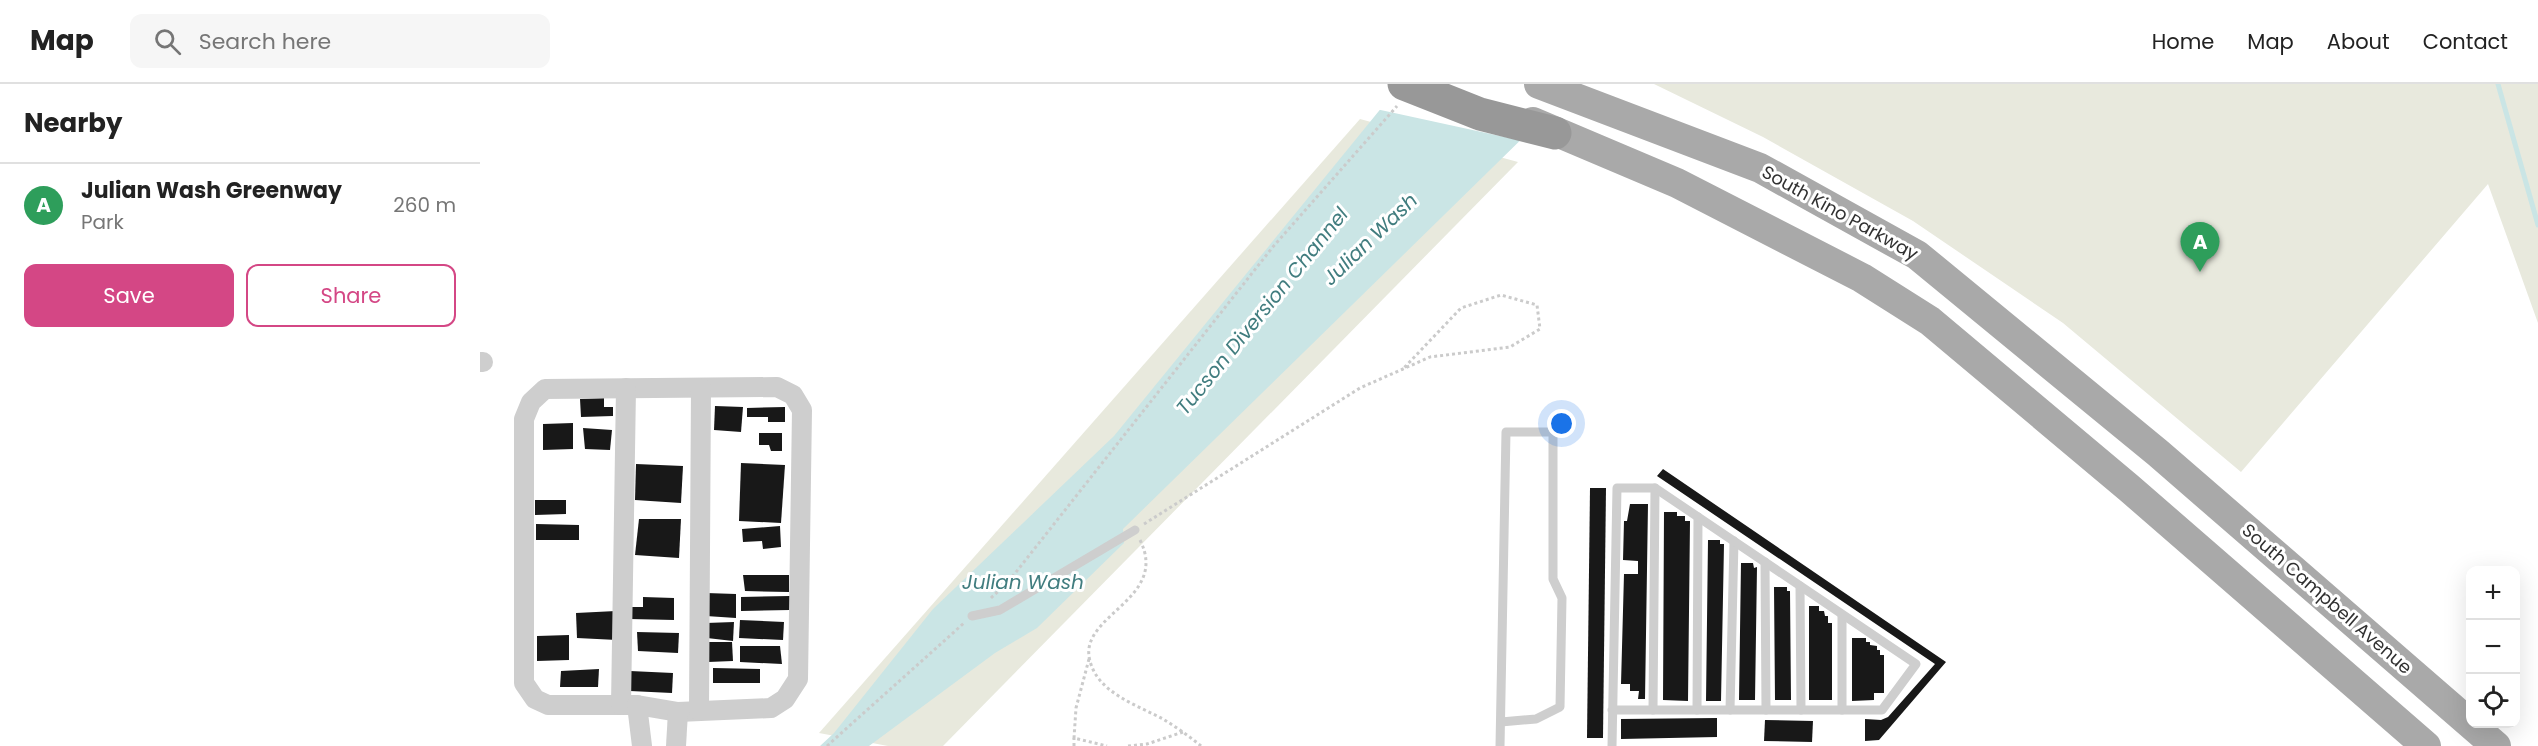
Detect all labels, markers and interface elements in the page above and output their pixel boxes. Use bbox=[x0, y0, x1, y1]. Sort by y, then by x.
search box bbox=[130, 14, 550, 68]
text: Map bbox=[30, 21, 94, 60]
icon: search bbox=[151, 25, 184, 58]
text: Search here bbox=[199, 26, 331, 57]
text: Home bbox=[2152, 27, 2214, 56]
text: Map bbox=[2247, 27, 2294, 56]
text: About bbox=[2327, 27, 2390, 56]
text: Contact bbox=[2423, 27, 2508, 56]
text: Nearby bbox=[24, 105, 122, 141]
street label: South Kino Parkway bbox=[1758, 159, 1923, 266]
text: Julian Wash Greenway bbox=[81, 175, 342, 206]
water label: Julian Wash bbox=[1316, 187, 1424, 291]
text: A bbox=[36, 191, 51, 219]
text: 260 m bbox=[393, 191, 456, 219]
water label: Tucson Diversion Channel bbox=[1169, 201, 1355, 421]
text: Park bbox=[81, 208, 124, 236]
pin: A bbox=[2180, 222, 2220, 272]
button: Save bbox=[24, 264, 234, 327]
button: Share bbox=[246, 264, 456, 327]
your location bbox=[1547, 409, 1576, 438]
street label: South Campbell Avenue bbox=[2237, 518, 2418, 680]
map controls bbox=[2466, 566, 2520, 728]
button: + bbox=[2466, 566, 2520, 620]
water label: Julian Wash bbox=[962, 568, 1084, 596]
button: − bbox=[2466, 620, 2520, 674]
button: locate bbox=[2466, 674, 2520, 728]

